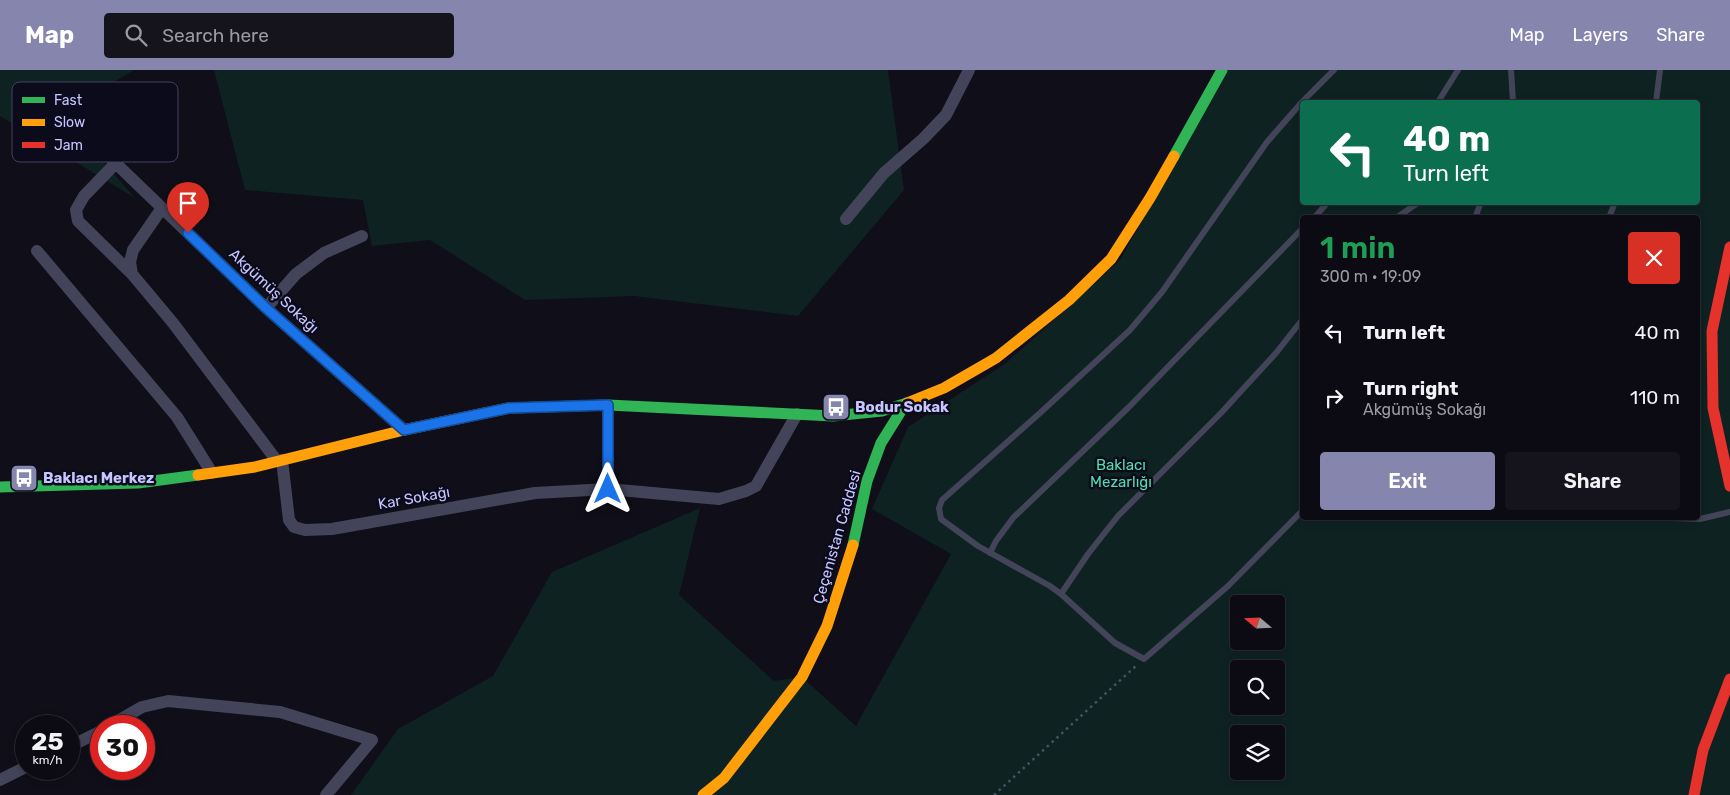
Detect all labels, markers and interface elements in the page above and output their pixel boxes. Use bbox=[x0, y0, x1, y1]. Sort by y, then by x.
search box bbox=[104, 13, 454, 58]
text: Map bbox=[25, 21, 74, 49]
icon: search bbox=[122, 21, 150, 49]
text: Search here bbox=[162, 24, 269, 47]
text: Map bbox=[1510, 24, 1545, 46]
text: Layers bbox=[1573, 24, 1628, 46]
text: Share bbox=[1656, 24, 1705, 46]
legend bbox=[12, 82, 178, 162]
text: Fast bbox=[54, 92, 83, 109]
text: Slow bbox=[54, 114, 85, 131]
text: 40 m bbox=[1403, 118, 1490, 160]
icon: left bbox=[1320, 120, 1385, 185]
text: Jam bbox=[54, 137, 83, 154]
text: Turn left bbox=[1403, 160, 1489, 187]
pin bbox=[167, 182, 209, 233]
icon: arrive bbox=[174, 189, 202, 217]
text: 1 min bbox=[1320, 230, 1395, 266]
button: close bbox=[1628, 232, 1680, 284]
street label: Akgümüş Sokağı bbox=[226, 245, 322, 337]
text: 300 m · 19:09 bbox=[1320, 267, 1421, 286]
icon: left bbox=[1320, 319, 1348, 347]
text: Turn left bbox=[1363, 321, 1445, 344]
text: 40 m bbox=[1635, 321, 1680, 344]
text: Turn right bbox=[1363, 377, 1458, 400]
icon: right bbox=[1320, 384, 1348, 412]
text: 110 m bbox=[1630, 386, 1680, 409]
bus stop icon: Bodur Sokak bbox=[821, 392, 851, 422]
place label: Bodur Sokak bbox=[855, 398, 949, 416]
text: Akgümüş Sokağı bbox=[1363, 400, 1486, 419]
button: Exit bbox=[1320, 452, 1495, 510]
button: Share bbox=[1505, 452, 1680, 510]
park label: Baklacı Mezarlığı bbox=[1090, 456, 1152, 491]
position arrow bbox=[581, 462, 633, 514]
bus stop icon: Baklacı Merkez bbox=[9, 463, 39, 493]
street label: Çeçenistan Caddesi bbox=[809, 468, 865, 606]
place label: Baklacı Merkez bbox=[43, 469, 154, 487]
street label: Kar Sokağı bbox=[377, 483, 451, 513]
north arrow bbox=[1230, 595, 1285, 650]
map controls bbox=[1230, 595, 1285, 780]
button: search bbox=[1230, 660, 1285, 715]
speed limit sign: 30 bbox=[90, 715, 155, 780]
button: layers bbox=[1230, 725, 1285, 780]
text: 25 bbox=[31, 727, 64, 756]
text: km/h bbox=[33, 753, 62, 767]

